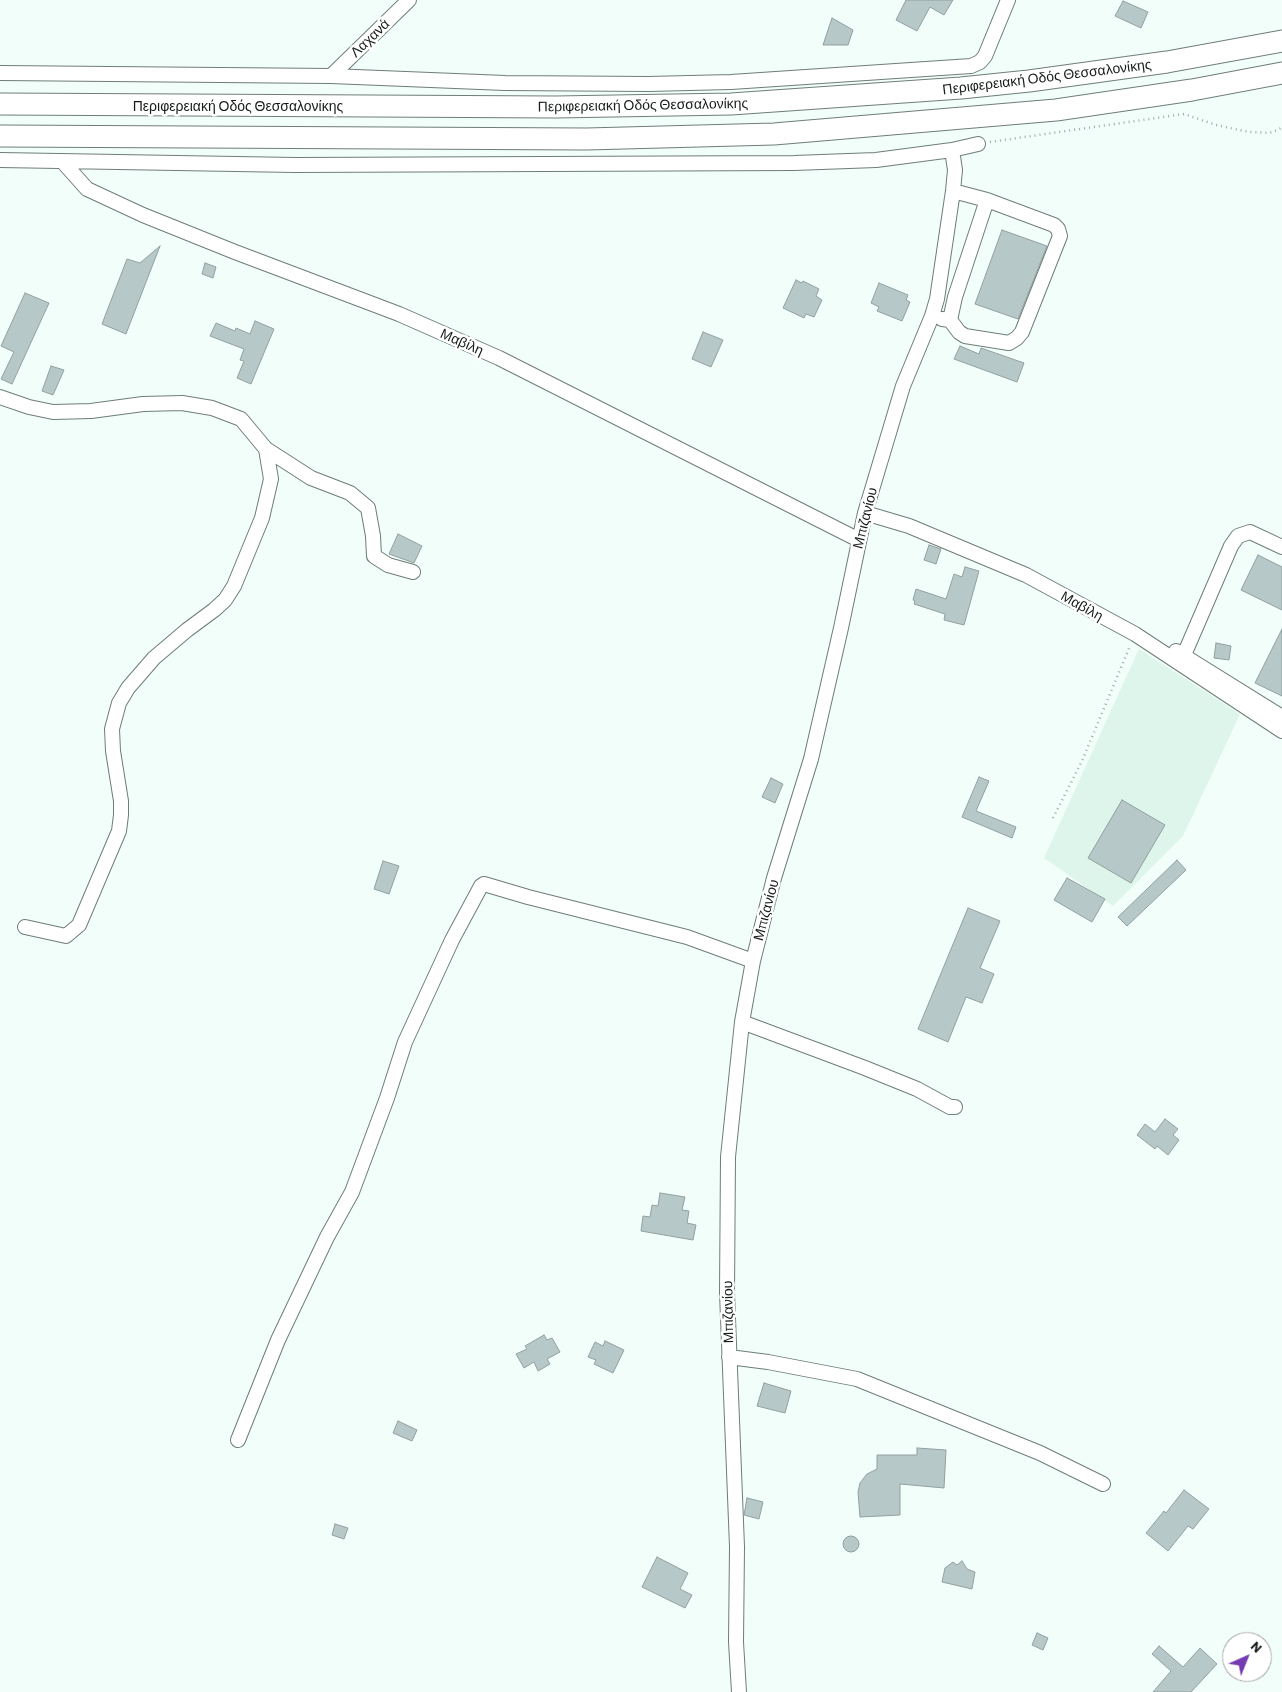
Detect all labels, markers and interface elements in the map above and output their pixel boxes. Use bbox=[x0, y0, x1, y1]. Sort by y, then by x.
street label: Λαχανά bbox=[347, 15, 393, 61]
street label: Περιφερειακή Οδός Θεσσαλονίκης bbox=[942, 56, 1152, 98]
street label: Περιφερειακή Οδός Θεσσαλονίκης bbox=[538, 95, 748, 115]
street label: Περιφερειακή Οδός Θεσσαλονίκης bbox=[133, 98, 343, 114]
street label: Μαβίλη bbox=[438, 325, 486, 359]
street label: Μπιζανίου bbox=[849, 486, 881, 550]
street label: Μαβίλη bbox=[1058, 588, 1106, 624]
street label: Μπιζανίου bbox=[750, 878, 782, 942]
street label: Μπιζανίου bbox=[719, 1281, 737, 1343]
north arrow bbox=[1222, 1632, 1272, 1682]
text: N bbox=[1248, 1637, 1266, 1656]

